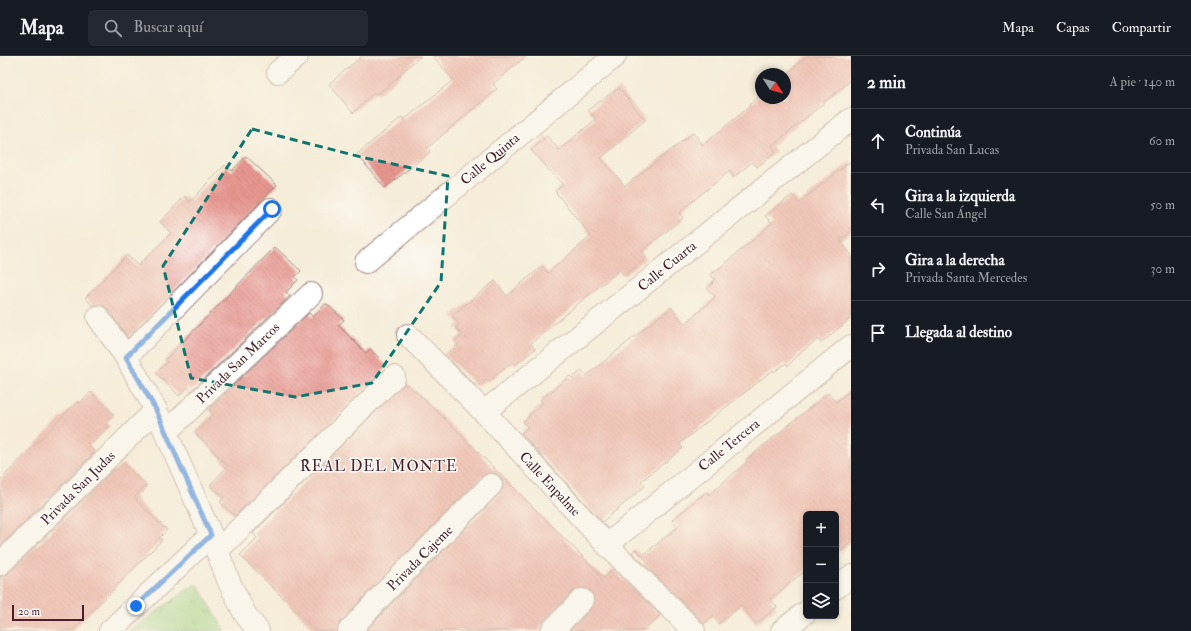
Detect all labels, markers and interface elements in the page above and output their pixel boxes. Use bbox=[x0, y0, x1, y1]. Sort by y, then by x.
search box bbox=[88, 10, 368, 46]
text: Mapa bbox=[20, 16, 64, 40]
icon: search bbox=[102, 17, 124, 39]
text: Buscar aquí bbox=[134, 18, 203, 37]
text: Mapa bbox=[1002, 19, 1034, 36]
text: Capas bbox=[1056, 19, 1090, 36]
text: Compartir bbox=[1112, 19, 1171, 36]
north arrow bbox=[755, 68, 791, 104]
text: 2 min bbox=[867, 72, 906, 93]
text: A pie · 140 m bbox=[1109, 74, 1175, 90]
text: Continúa bbox=[905, 123, 961, 142]
street label: Calle Quinta bbox=[457, 129, 523, 189]
icon: ahead bbox=[867, 130, 889, 152]
text: 60 m bbox=[1149, 133, 1175, 149]
text: Privada San Lucas bbox=[905, 142, 999, 158]
text: Gira a la izquierda bbox=[905, 187, 1015, 206]
icon: left bbox=[867, 194, 889, 216]
text: 50 m bbox=[1150, 197, 1175, 213]
route start bbox=[263, 200, 281, 218]
text: Calle San Ángel bbox=[905, 206, 987, 222]
street label: Calle Cuarta bbox=[634, 237, 700, 295]
text: Gira a la derecha bbox=[905, 251, 1005, 270]
icon: right bbox=[867, 258, 889, 280]
text: 30 m bbox=[1151, 261, 1175, 277]
text: Privada Santa Mercedes bbox=[905, 270, 1027, 286]
street label: Privada San Marcos bbox=[193, 319, 283, 407]
icon: arrive bbox=[867, 322, 889, 344]
text: Llegada al destino bbox=[905, 323, 1012, 342]
street label: Calle Tercera bbox=[695, 415, 763, 475]
street label: Privada San Judas bbox=[37, 447, 119, 529]
street label: Calle Enpalme bbox=[515, 448, 584, 521]
district label: REAL DEL MONTE bbox=[300, 457, 458, 476]
map controls bbox=[803, 511, 839, 619]
button: + bbox=[803, 511, 839, 547]
street label: Privada Cajeme bbox=[384, 521, 457, 594]
button: − bbox=[803, 547, 839, 583]
button: layers bbox=[803, 583, 839, 619]
route end bbox=[127, 597, 145, 615]
scale bar bbox=[12, 603, 84, 622]
text: 20 m bbox=[18, 605, 40, 618]

